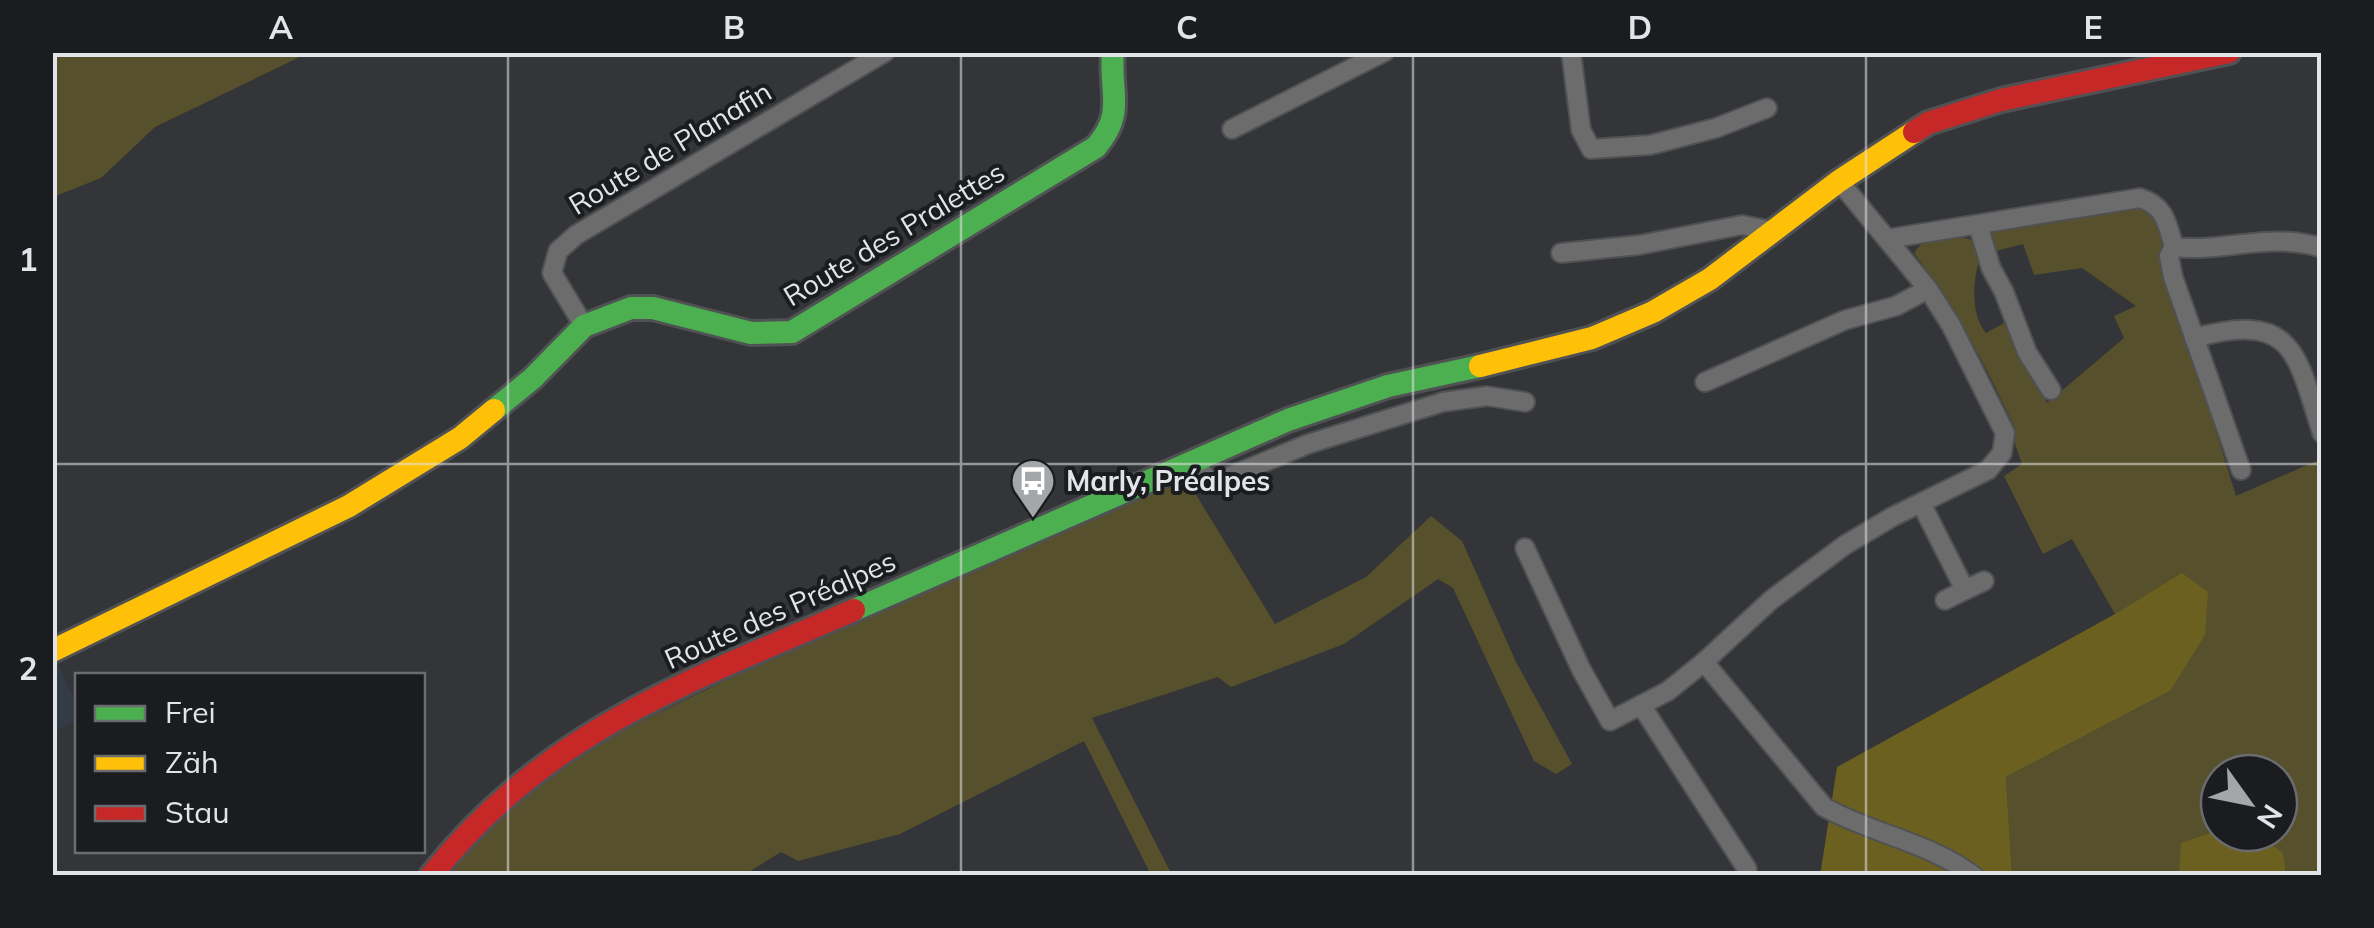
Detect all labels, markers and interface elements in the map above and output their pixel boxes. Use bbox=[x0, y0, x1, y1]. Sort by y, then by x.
text: A bbox=[269, 7, 293, 47]
text: B bbox=[723, 7, 745, 47]
text: C bbox=[1176, 7, 1198, 47]
text: D bbox=[1628, 7, 1652, 47]
text: E bbox=[2083, 7, 2103, 47]
street label: Route de Planafin bbox=[562, 73, 777, 222]
street label: Route des Pralettes bbox=[777, 154, 1011, 313]
text: 1 bbox=[18, 239, 38, 279]
bus stop icon: Marly, Préalpes bbox=[1010, 458, 1056, 519]
place label: Marly, Préalpes bbox=[1066, 463, 1270, 498]
street label: Route des Préalpes bbox=[659, 543, 901, 676]
text: 2 bbox=[18, 648, 38, 688]
legend bbox=[75, 673, 425, 853]
text: Frei bbox=[165, 693, 216, 731]
text: Zäh bbox=[165, 743, 218, 781]
north arrow bbox=[2199, 753, 2299, 853]
text: Stau bbox=[165, 793, 229, 831]
text: N bbox=[2250, 798, 2291, 835]

